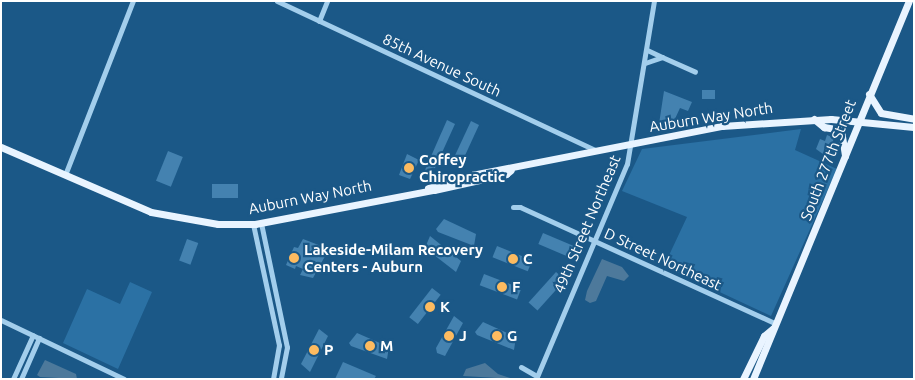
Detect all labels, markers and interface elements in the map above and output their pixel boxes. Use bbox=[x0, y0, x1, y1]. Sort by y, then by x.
street label: 85th Avenue South bbox=[380, 30, 504, 100]
street label: South 277th Street bbox=[797, 97, 859, 223]
street label: Auburn Way North bbox=[648, 98, 774, 136]
place label: Coffey Chiropractic bbox=[419, 150, 505, 185]
street label: 49th Street Northeast bbox=[550, 152, 624, 296]
marker: Coffey Chiropractic bbox=[403, 162, 415, 174]
street label: Auburn Way North bbox=[247, 176, 373, 218]
street label: D Street Northeast bbox=[601, 224, 725, 294]
place label: Lakeside-Milam Recovery Centers - Auburn bbox=[304, 240, 483, 275]
place label: C bbox=[523, 250, 533, 268]
marker: Lakeside-Milam Recovery Centers - Auburn bbox=[288, 252, 300, 264]
marker: C bbox=[507, 253, 519, 265]
place label: F bbox=[512, 278, 520, 296]
marker: F bbox=[496, 281, 508, 293]
place label: K bbox=[440, 298, 450, 316]
marker: K bbox=[424, 301, 436, 313]
place label: J bbox=[459, 327, 467, 345]
place label: G bbox=[507, 327, 517, 345]
marker: J bbox=[443, 330, 455, 342]
marker: G bbox=[491, 330, 503, 342]
place label: M bbox=[380, 337, 393, 355]
marker: M bbox=[364, 340, 376, 352]
place label: P bbox=[324, 341, 333, 359]
marker: P bbox=[308, 344, 320, 356]

